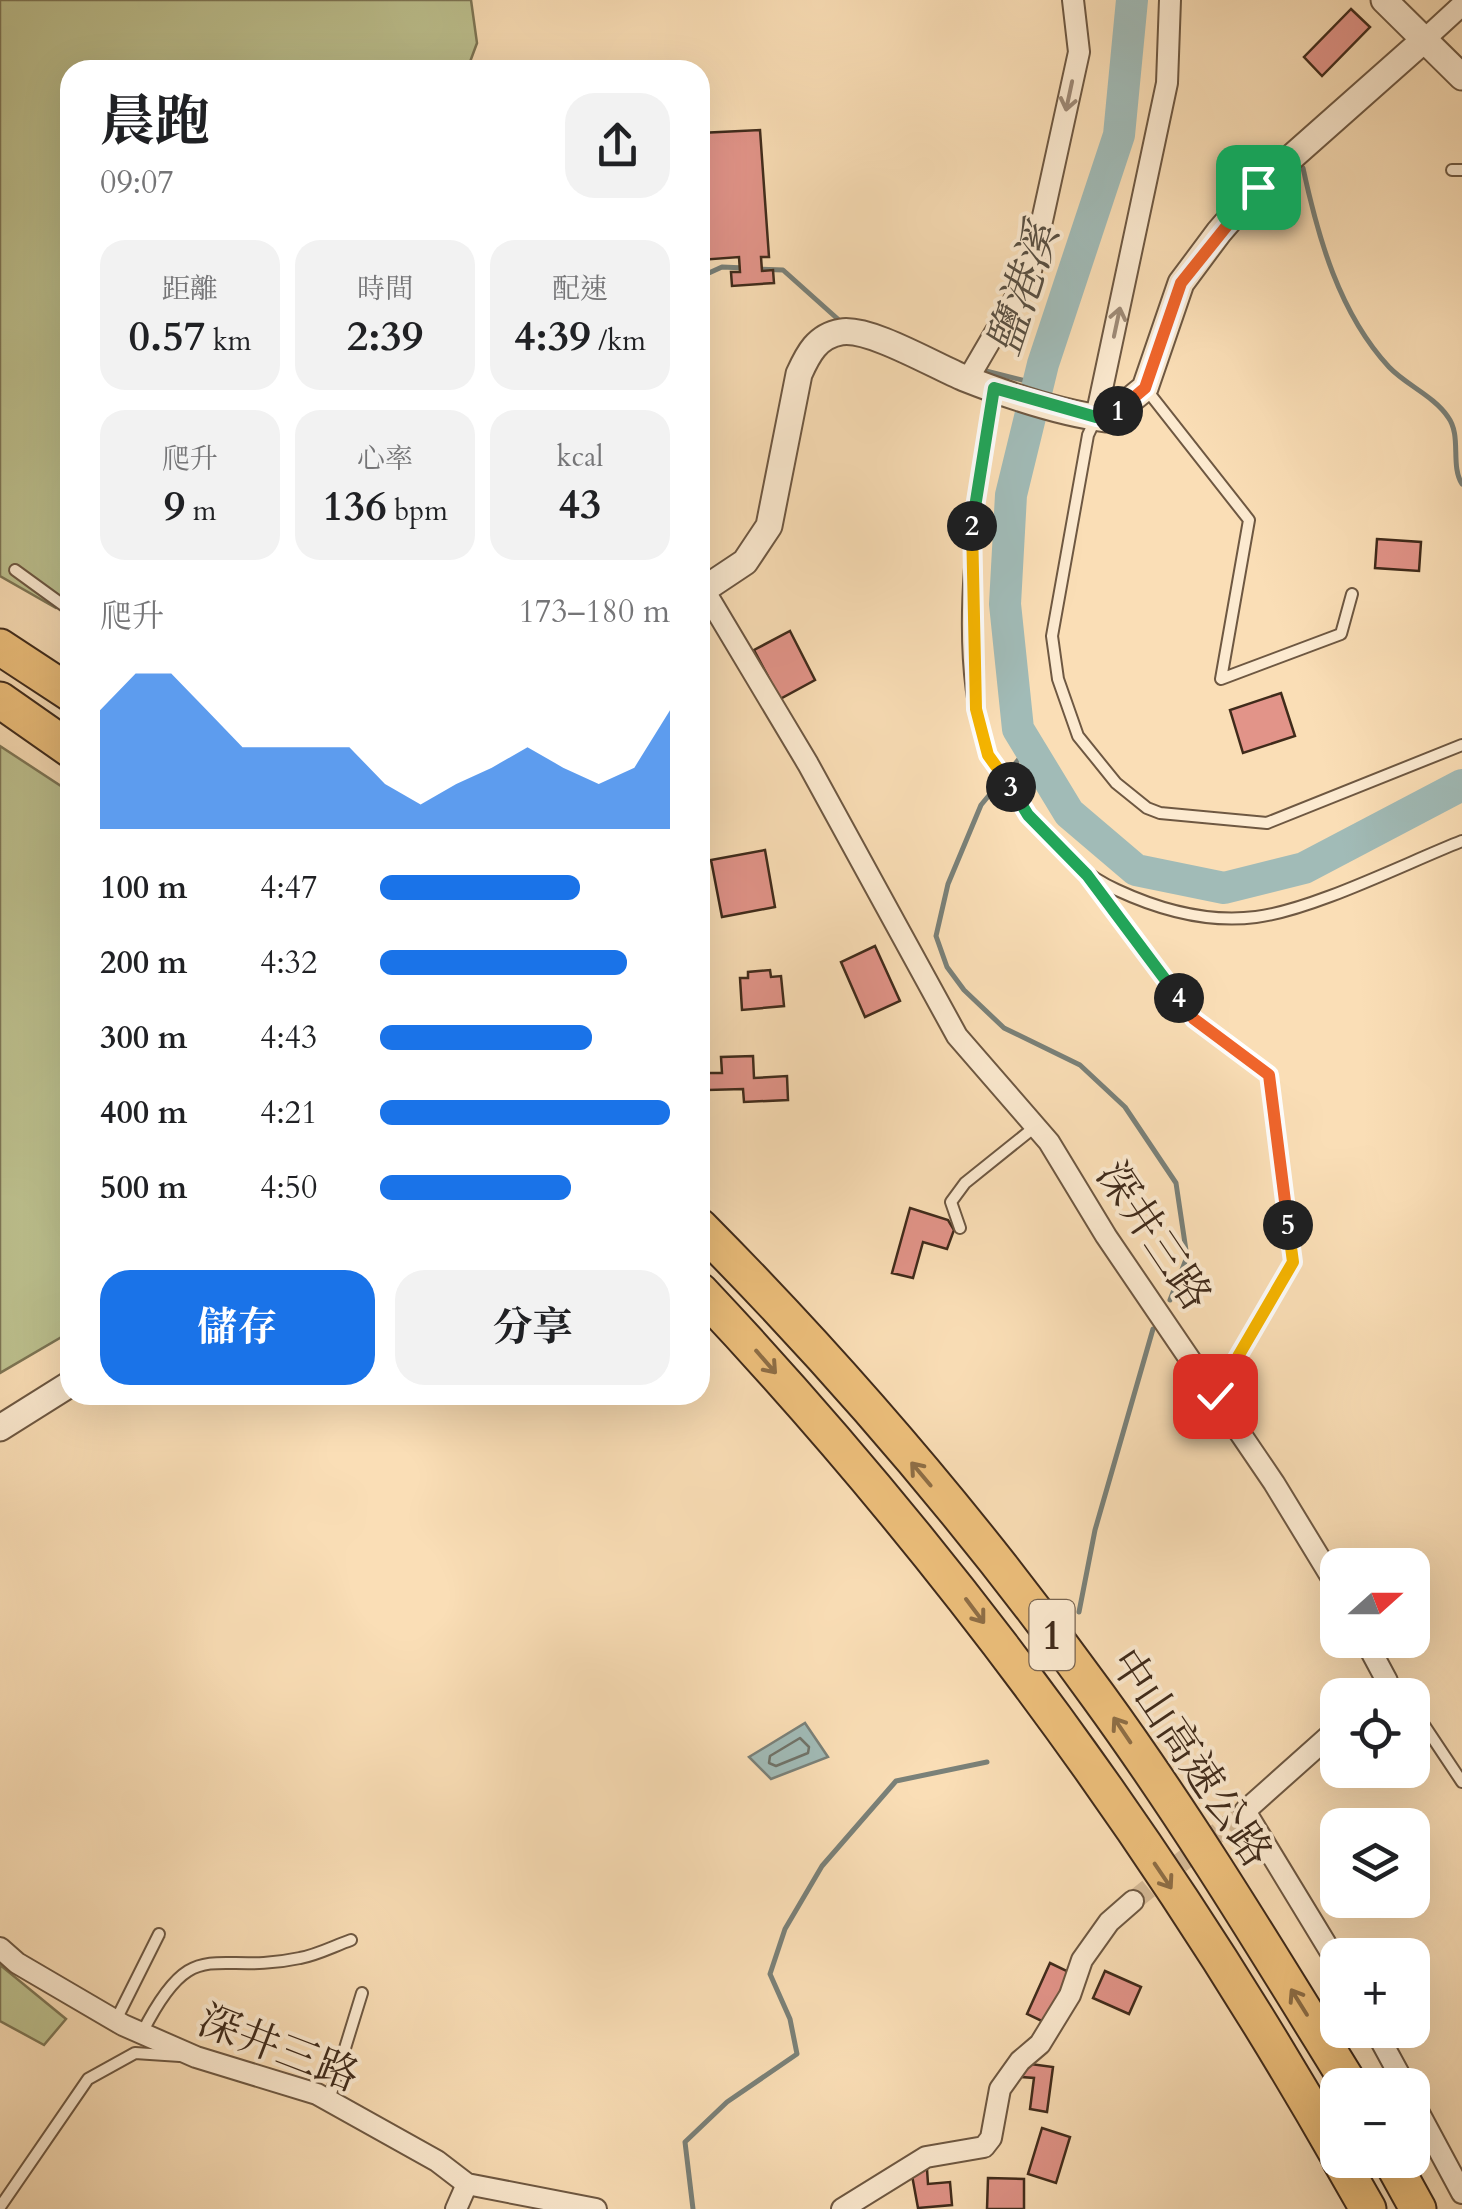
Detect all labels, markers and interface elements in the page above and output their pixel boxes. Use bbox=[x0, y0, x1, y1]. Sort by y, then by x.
one-way arrow bbox=[1059, 79, 1077, 111]
text: 晨跑 bbox=[100, 86, 210, 160]
button: share bbox=[565, 93, 670, 198]
pin bbox=[1216, 145, 1301, 230]
icon: arrive bbox=[1231, 160, 1286, 215]
text: 09:07 bbox=[100, 161, 174, 205]
water label: 鹽港溪 bbox=[974, 211, 1075, 363]
text: 距離 bbox=[162, 270, 218, 308]
text: 時間 bbox=[357, 270, 413, 308]
text: 配速 bbox=[552, 270, 608, 308]
one-way arrow bbox=[1108, 307, 1127, 339]
text: 0.57 bbox=[129, 308, 205, 365]
text: 2:39 bbox=[347, 308, 423, 365]
text: 4:39 bbox=[514, 308, 591, 365]
text: km bbox=[205, 322, 251, 360]
text: /km bbox=[591, 322, 646, 360]
pin: 1 bbox=[1093, 386, 1143, 436]
text: 1 bbox=[1111, 392, 1125, 430]
text: kcal bbox=[557, 438, 603, 476]
text: 爬升 bbox=[162, 440, 218, 478]
text: 心率 bbox=[357, 440, 413, 478]
text: 43 bbox=[558, 476, 602, 533]
text: 9 bbox=[164, 478, 185, 535]
text: 136 bbox=[322, 478, 387, 535]
text: m bbox=[185, 492, 216, 530]
text: bpm bbox=[387, 492, 448, 530]
pin: 2 bbox=[947, 501, 997, 551]
text: 2 bbox=[965, 507, 979, 545]
text: 173–180 m bbox=[518, 590, 670, 634]
text: 爬升 bbox=[100, 595, 164, 639]
pin: 3 bbox=[986, 762, 1036, 812]
text: 3 bbox=[1004, 768, 1018, 806]
text: 100 m bbox=[100, 866, 187, 910]
text: 4:47 bbox=[260, 866, 317, 910]
text: 200 m bbox=[100, 941, 187, 985]
text: 4:32 bbox=[260, 941, 317, 985]
pin: 4 bbox=[1154, 973, 1204, 1023]
text: 4 bbox=[1172, 979, 1186, 1017]
text: 300 m bbox=[100, 1016, 187, 1060]
text: 4:43 bbox=[260, 1016, 317, 1060]
text: 400 m bbox=[100, 1091, 187, 1135]
text: 4:21 bbox=[260, 1091, 317, 1135]
street label: 深井三路 bbox=[1083, 1150, 1224, 1321]
text: 500 m bbox=[100, 1166, 187, 1210]
text: 4:50 bbox=[260, 1166, 317, 1210]
pin: 5 bbox=[1263, 1200, 1313, 1250]
text: 5 bbox=[1281, 1206, 1295, 1244]
button: 儲存 bbox=[100, 1270, 375, 1385]
button: 分享 bbox=[395, 1270, 670, 1385]
one-way arrow bbox=[755, 1349, 778, 1374]
pin bbox=[1173, 1354, 1258, 1439]
icon: check bbox=[1188, 1369, 1243, 1424]
one-way arrow bbox=[910, 1461, 932, 1487]
north arrow bbox=[1320, 1548, 1430, 1658]
map controls bbox=[1320, 1548, 1430, 2178]
one-way arrow bbox=[965, 1597, 986, 1624]
road number: 1 bbox=[1030, 1600, 1074, 1670]
street label: 中山高速公路 bbox=[1097, 1637, 1285, 1878]
button: locate bbox=[1320, 1678, 1430, 1788]
one-way arrow bbox=[1111, 1716, 1132, 1744]
button: layers bbox=[1320, 1808, 1430, 1918]
one-way arrow bbox=[1152, 1862, 1173, 1890]
button: + bbox=[1320, 1938, 1430, 2048]
one-way arrow bbox=[1288, 1988, 1309, 2017]
street label: 深井三路 bbox=[190, 1992, 367, 2105]
button: − bbox=[1320, 2068, 1430, 2178]

